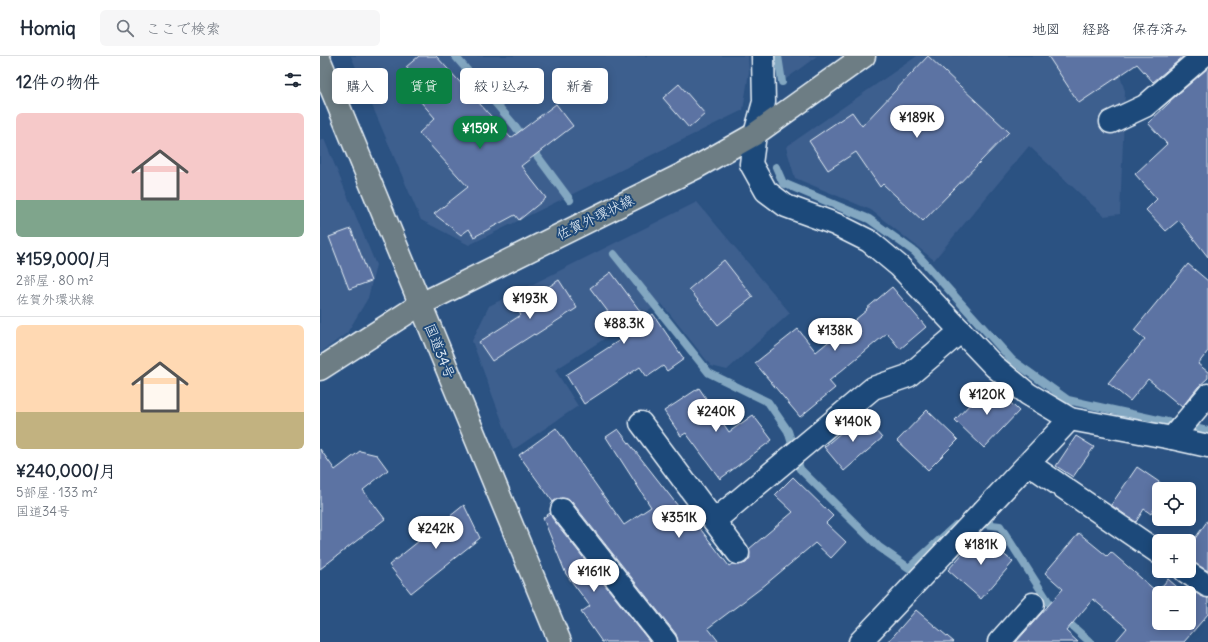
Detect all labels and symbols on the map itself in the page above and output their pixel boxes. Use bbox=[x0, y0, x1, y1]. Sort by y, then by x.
pin: ¥189K bbox=[889, 105, 945, 139]
pin: ¥159K bbox=[452, 116, 508, 150]
street label: 佐賀外環状線 bbox=[553, 190, 637, 244]
pin: ¥193K bbox=[502, 286, 558, 320]
pin: ¥88.3K bbox=[591, 311, 657, 345]
pin: ¥138K bbox=[807, 318, 863, 352]
street label: 国道34号 bbox=[421, 321, 459, 381]
pin: ¥120K bbox=[959, 382, 1015, 416]
pin: ¥240K bbox=[688, 399, 744, 433]
pin: ¥140K bbox=[825, 409, 881, 443]
pin: ¥351K bbox=[651, 505, 707, 539]
pin: ¥242K bbox=[408, 516, 464, 550]
pin: ¥181K bbox=[953, 532, 1009, 566]
pin: ¥161K bbox=[566, 559, 622, 593]

